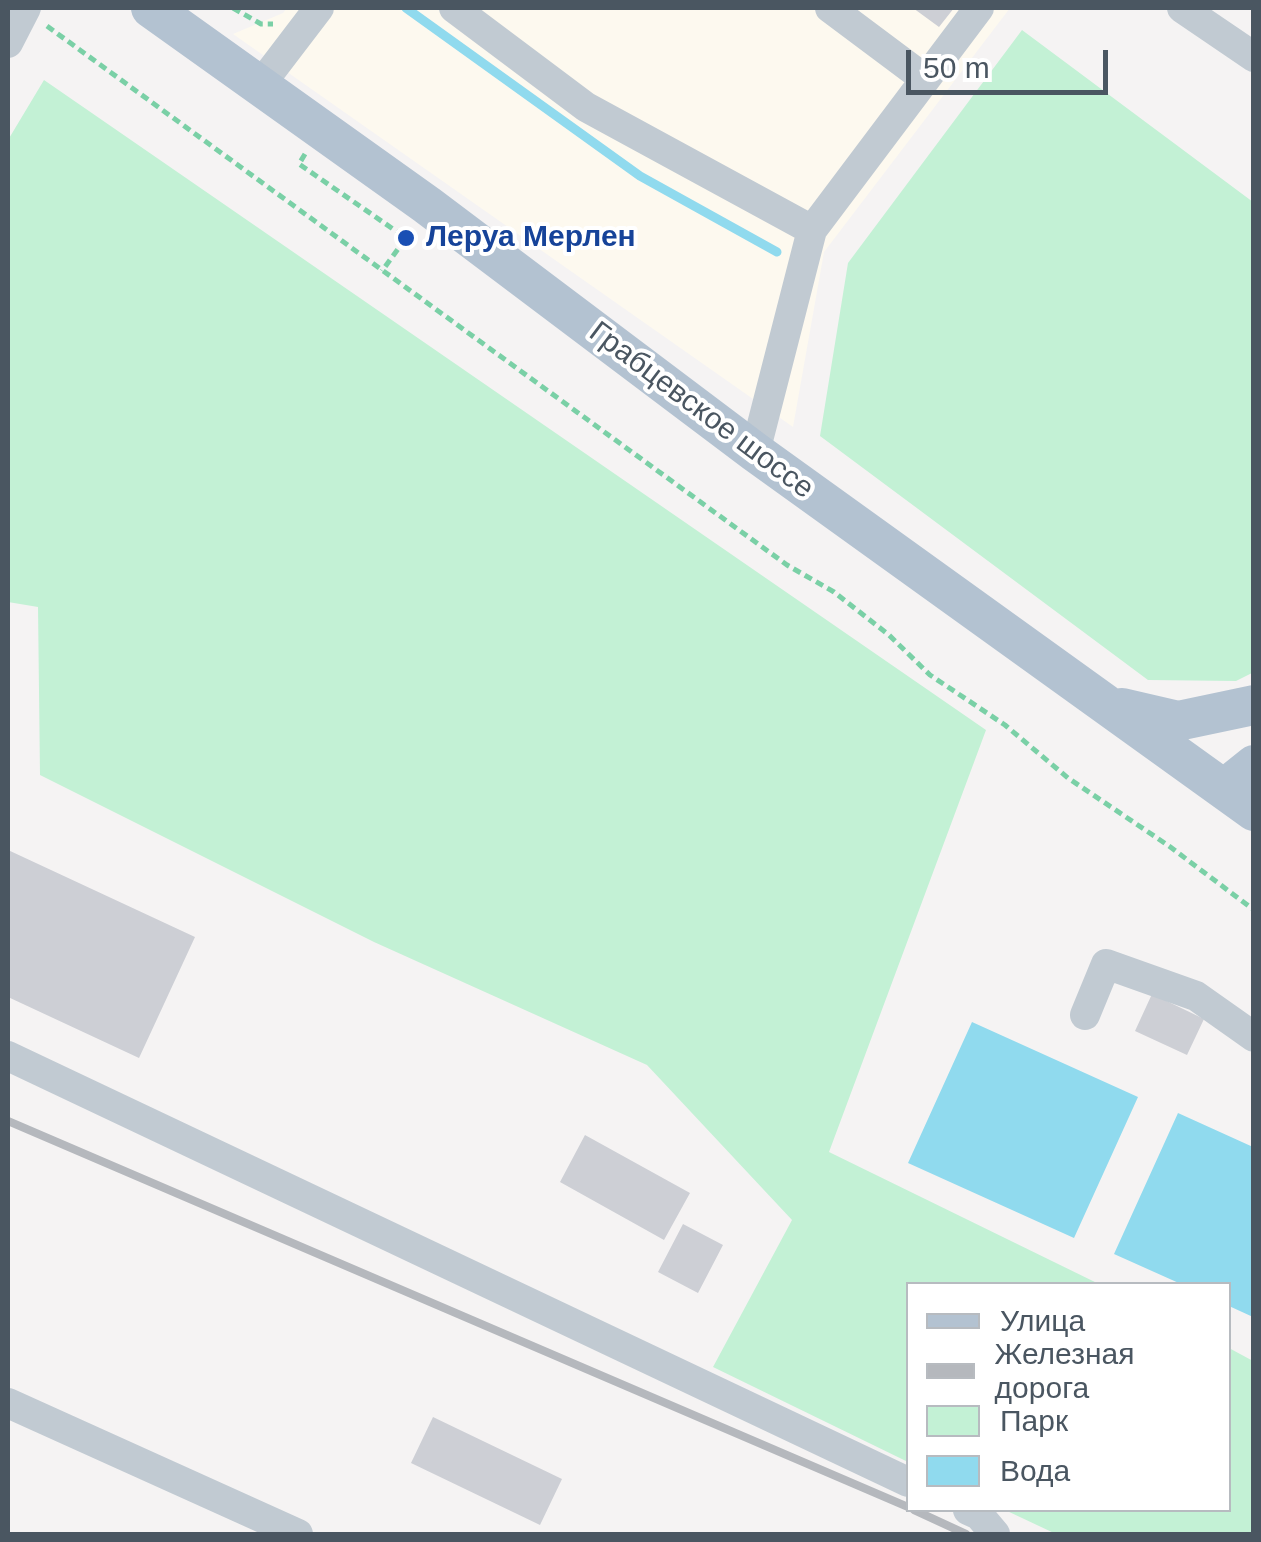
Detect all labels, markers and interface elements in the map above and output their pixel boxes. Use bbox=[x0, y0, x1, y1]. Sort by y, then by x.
scale bar bbox=[911, 30, 1114, 92]
text: 50 m bbox=[923, 51, 990, 84]
place label: Леруа Мерлен bbox=[426, 220, 636, 256]
marker: Леруа Мерлен bbox=[395, 227, 417, 249]
street label: Грабцевское шоссе bbox=[582, 315, 820, 507]
legend bbox=[906, 1282, 1231, 1512]
text: Улица bbox=[1000, 1304, 1085, 1337]
text: Железная дорога bbox=[995, 1337, 1134, 1404]
text: Парк bbox=[1000, 1404, 1068, 1437]
text: Вода bbox=[1000, 1454, 1070, 1487]

